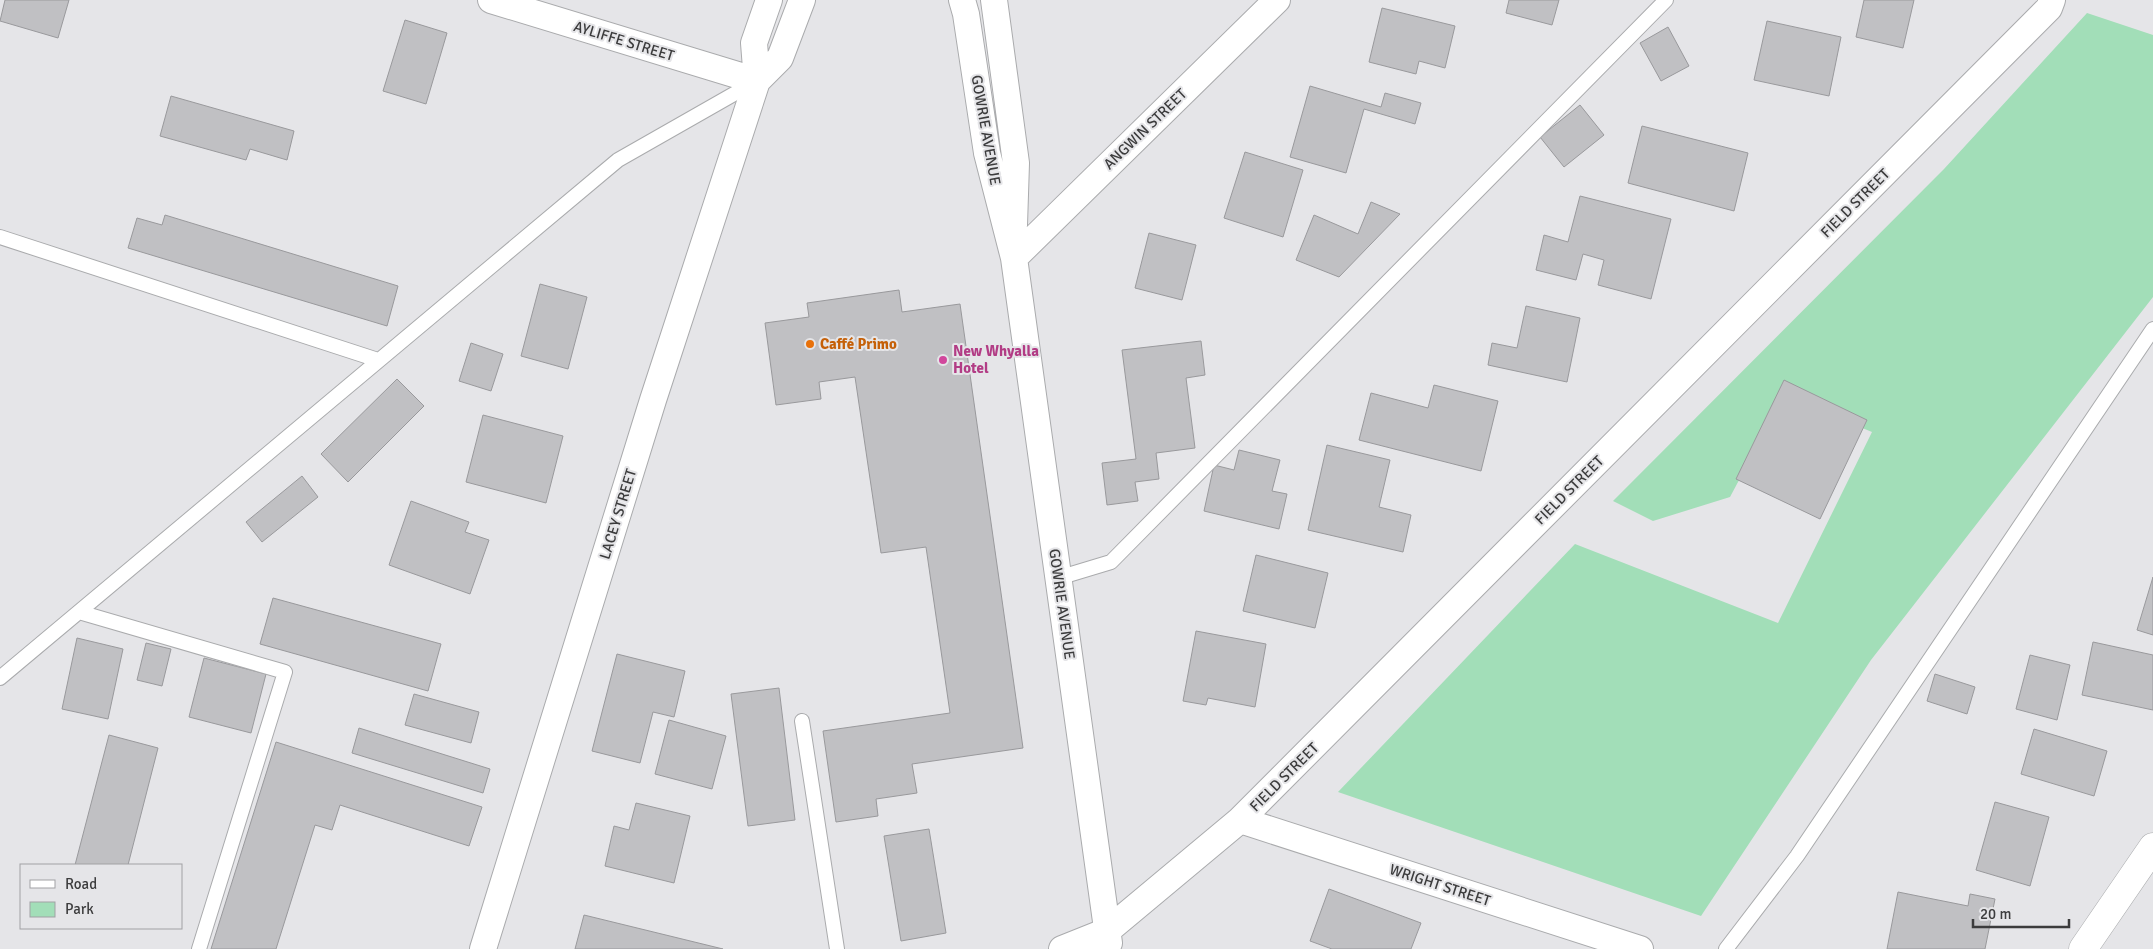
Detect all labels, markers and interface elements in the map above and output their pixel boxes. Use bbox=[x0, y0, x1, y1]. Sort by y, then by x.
street label: AYLIFFE STREET bbox=[572, 17, 677, 65]
street label: GOWRIE AVENUE bbox=[967, 73, 1005, 187]
street label: ANGWIN STREET bbox=[1100, 84, 1191, 173]
street label: FIELD STREET bbox=[1817, 164, 1894, 241]
place label: Caffé Primo bbox=[820, 335, 897, 353]
marker: Caffé Primo bbox=[804, 338, 816, 350]
place label: New Whyalla Hotel bbox=[953, 342, 1039, 377]
marker: New Whyalla Hotel bbox=[937, 354, 949, 366]
street label: FIELD STREET bbox=[1531, 451, 1608, 528]
street label: LACEY STREET bbox=[596, 466, 640, 561]
street label: GOWRIE AVENUE bbox=[1045, 547, 1079, 661]
street label: FIELD STREET bbox=[1246, 738, 1323, 815]
street label: WRIGHT STREET bbox=[1387, 860, 1493, 910]
legend bbox=[20, 864, 182, 929]
text: Road bbox=[65, 875, 97, 893]
scale bar bbox=[1973, 896, 2069, 928]
text: Park bbox=[65, 900, 94, 918]
text: 20 m bbox=[1980, 905, 2011, 923]

